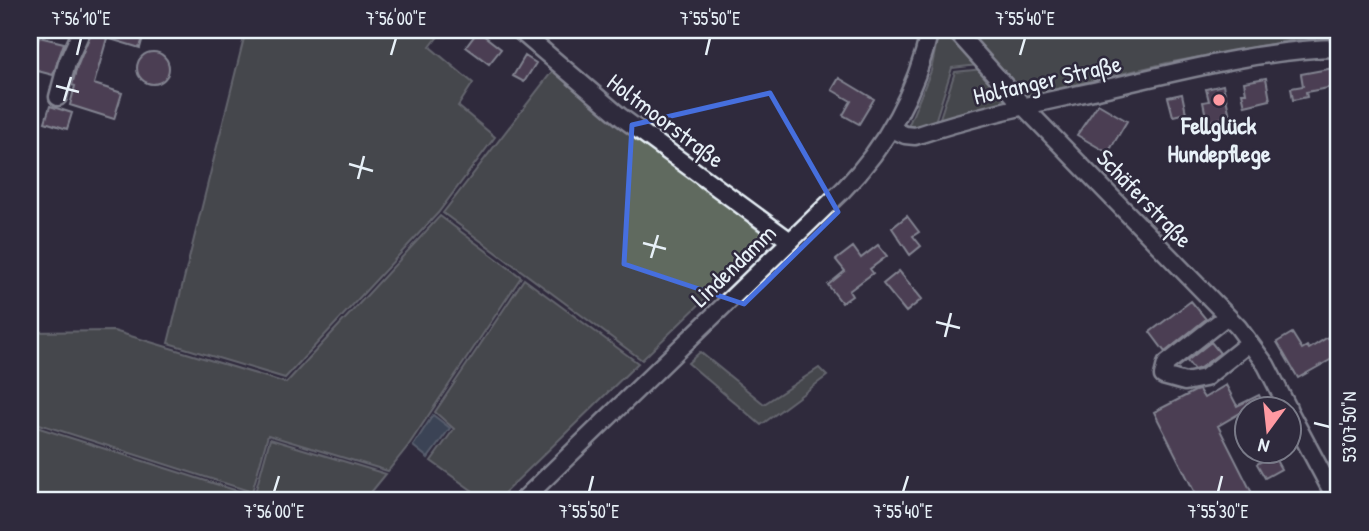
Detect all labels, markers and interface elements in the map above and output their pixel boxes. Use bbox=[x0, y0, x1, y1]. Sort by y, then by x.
text: 7°56'10"E bbox=[52, 6, 110, 31]
text: 7°56'00"E bbox=[366, 6, 426, 31]
text: 7°55'50"E bbox=[680, 6, 740, 31]
text: 7°55'40"E bbox=[995, 6, 1055, 31]
street label: Holtanger Straße bbox=[970, 46, 1125, 112]
street label: Holtmoorstraße bbox=[601, 65, 731, 175]
marker: Fellglück Hundepflege bbox=[1211, 92, 1227, 108]
place label: Fellglück Hundepflege bbox=[1168, 109, 1271, 170]
street label: Schäferstraße bbox=[1090, 142, 1200, 255]
street label: Lindendamm bbox=[684, 217, 782, 313]
text: 53°07'50"N bbox=[1337, 392, 1362, 462]
north arrow bbox=[1232, 394, 1302, 464]
text: N bbox=[1255, 433, 1272, 460]
text: 7°56'00"E bbox=[244, 499, 304, 524]
text: 7°55'50"E bbox=[559, 499, 619, 524]
text: 7°55'40"E bbox=[873, 499, 933, 524]
text: 7°55'30"E bbox=[1188, 499, 1248, 524]

